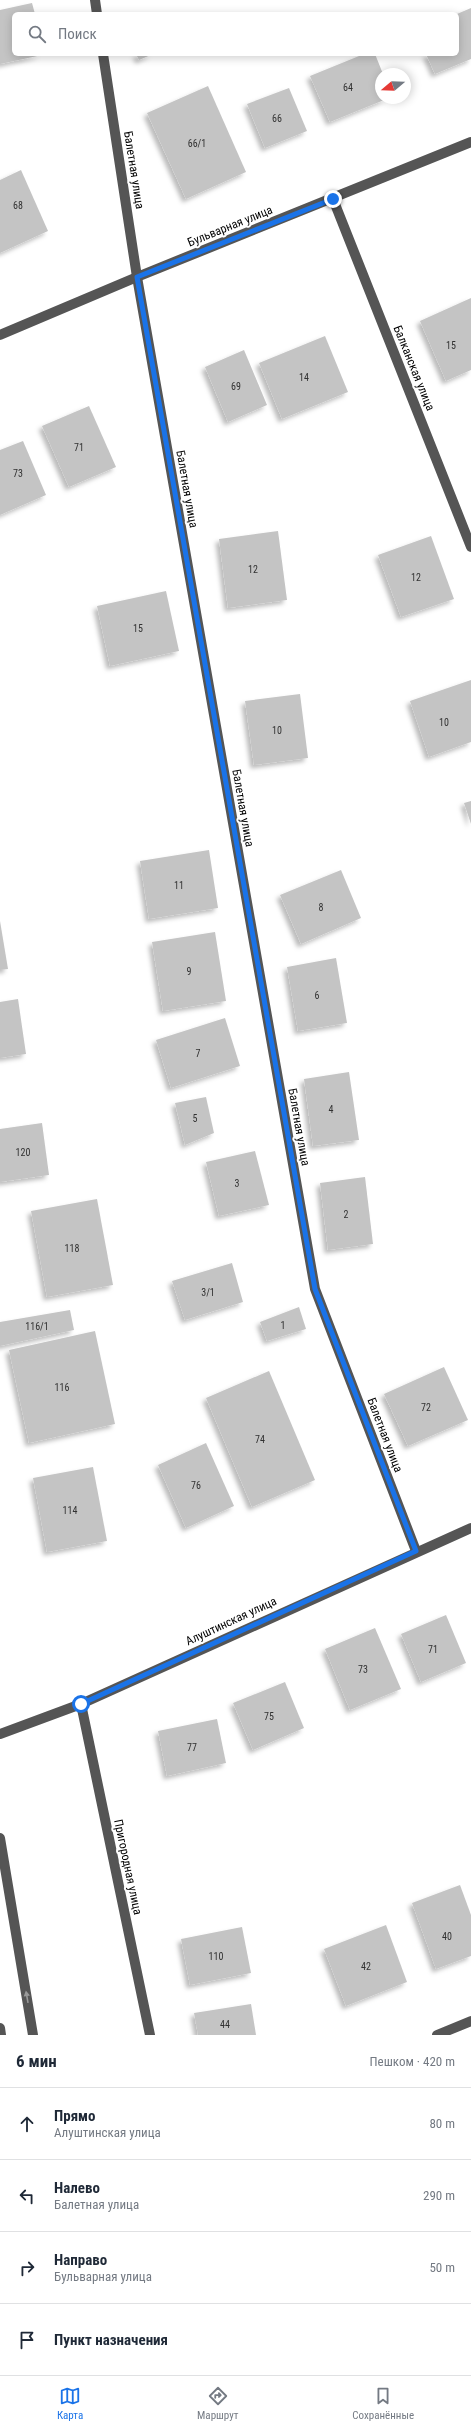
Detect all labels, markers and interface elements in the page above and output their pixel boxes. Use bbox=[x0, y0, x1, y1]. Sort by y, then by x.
search box bbox=[12, 12, 459, 56]
icon: search bbox=[26, 23, 48, 45]
text: Поиск bbox=[58, 25, 97, 43]
north arrow bbox=[375, 68, 411, 104]
house number: 64 bbox=[343, 82, 353, 93]
house number: 66 bbox=[272, 113, 282, 124]
street label: Балетная улица bbox=[121, 130, 147, 210]
house number: 66/1 bbox=[188, 138, 206, 149]
route end bbox=[324, 190, 342, 208]
house number: 68 bbox=[13, 200, 23, 211]
street label: Бульварная улица bbox=[185, 202, 275, 249]
street label: Балканская улица bbox=[391, 323, 438, 413]
house number: 15 bbox=[446, 340, 456, 351]
house number: 14 bbox=[299, 372, 309, 383]
house number: 69 bbox=[231, 381, 241, 392]
house number: 71 bbox=[74, 442, 84, 453]
street label: Балетная улица bbox=[173, 449, 201, 529]
house number: 73 bbox=[13, 468, 23, 479]
house number: 12 bbox=[248, 564, 258, 575]
house number: 12 bbox=[411, 572, 421, 583]
house number: 15 bbox=[133, 623, 143, 634]
house number: 10 bbox=[439, 717, 449, 728]
house number: 10 bbox=[272, 725, 282, 736]
street label: Балетная улица bbox=[229, 768, 257, 848]
house number: 11 bbox=[174, 880, 184, 891]
house number: 8 bbox=[319, 902, 324, 913]
house number: 9 bbox=[187, 966, 192, 977]
house number: 6 bbox=[315, 990, 320, 1001]
house number: 7 bbox=[196, 1048, 201, 1059]
street label: Балетная улица bbox=[285, 1087, 313, 1167]
house number: 4 bbox=[329, 1104, 334, 1115]
house number: 5 bbox=[193, 1113, 198, 1124]
house number: 120 bbox=[16, 1147, 30, 1158]
house number: 3 bbox=[235, 1178, 240, 1189]
house number: 2 bbox=[344, 1209, 349, 1220]
house number: 118 bbox=[65, 1243, 79, 1254]
house number: 3/1 bbox=[201, 1287, 215, 1298]
house number: 1 bbox=[281, 1320, 285, 1331]
house number: 116/1 bbox=[25, 1321, 49, 1332]
house number: 116 bbox=[55, 1382, 69, 1393]
street label: Балетная улица bbox=[364, 1396, 406, 1474]
house number: 72 bbox=[421, 1402, 431, 1413]
house number: 74 bbox=[255, 1434, 265, 1445]
house number: 76 bbox=[191, 1480, 201, 1491]
house number: 114 bbox=[63, 1505, 77, 1516]
street label: Алуштинская улица bbox=[183, 1594, 279, 1648]
house number: 71 bbox=[428, 1644, 438, 1655]
house number: 73 bbox=[358, 1664, 368, 1675]
route start bbox=[72, 1695, 90, 1713]
house number: 75 bbox=[264, 1711, 274, 1722]
house number: 77 bbox=[187, 1742, 197, 1753]
street label: Пригородная улица bbox=[111, 1818, 145, 1916]
house number: 40 bbox=[442, 1931, 452, 1942]
house number: 110 bbox=[209, 1951, 223, 1962]
house number: 42 bbox=[361, 1961, 371, 1972]
one-way arrow bbox=[24, 1990, 30, 2003]
house number: 44 bbox=[220, 2019, 230, 2030]
text: 6 мин bbox=[16, 2051, 57, 2071]
text: Пешком · 420 m bbox=[369, 2054, 455, 2069]
text: Прямо bbox=[54, 2107, 95, 2125]
icon: ahead bbox=[16, 2113, 38, 2135]
text: 80 m bbox=[429, 2116, 455, 2131]
text: Алуштинская улица bbox=[54, 2125, 161, 2140]
text: Налево bbox=[54, 2179, 100, 2197]
icon: left bbox=[16, 2185, 38, 2207]
text: 290 m bbox=[423, 2188, 455, 2203]
text: Балетная улица bbox=[54, 2197, 139, 2212]
text: Направо bbox=[54, 2251, 107, 2269]
icon: right bbox=[16, 2257, 38, 2279]
text: 50 m bbox=[429, 2260, 455, 2275]
text: Бульварная улица bbox=[54, 2269, 152, 2284]
icon: arrive bbox=[16, 2329, 38, 2351]
text: Пункт назначения bbox=[54, 2331, 168, 2349]
tab: Карта bbox=[57, 2385, 83, 2422]
tab: Маршрут bbox=[197, 2385, 238, 2422]
tab: Сохранённые bbox=[352, 2385, 414, 2422]

